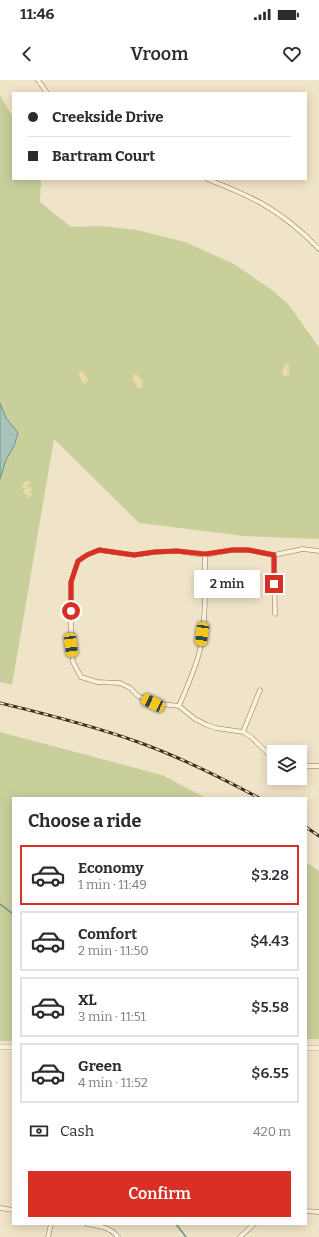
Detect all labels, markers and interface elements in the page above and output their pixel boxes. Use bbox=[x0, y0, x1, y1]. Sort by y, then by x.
text: 11:46 bbox=[20, 5, 54, 23]
icon: back bbox=[16, 43, 38, 65]
text: Vroom bbox=[131, 43, 188, 65]
icon: heart bbox=[281, 43, 303, 65]
text: Creekside Drive bbox=[52, 108, 163, 126]
text: Bartram Court bbox=[52, 147, 155, 165]
callout: 2 min bbox=[194, 570, 260, 598]
route end bbox=[265, 575, 283, 593]
text: 2 min bbox=[210, 576, 244, 591]
route start bbox=[62, 602, 80, 620]
car bbox=[194, 621, 210, 647]
car bbox=[64, 632, 78, 658]
car bbox=[140, 692, 166, 714]
map controls bbox=[267, 745, 307, 785]
button: layers bbox=[267, 745, 307, 785]
text: Choose a ride bbox=[28, 810, 141, 832]
icon: car bbox=[30, 857, 66, 893]
text: Economy bbox=[78, 859, 144, 877]
text: $3.28 bbox=[251, 866, 289, 884]
text: 1 min · 11:49 bbox=[78, 877, 147, 892]
icon: car bbox=[30, 923, 66, 959]
text: Comfort bbox=[78, 925, 137, 943]
text: $4.43 bbox=[250, 932, 289, 950]
text: 2 min · 11:50 bbox=[78, 943, 149, 958]
icon: car bbox=[30, 989, 66, 1025]
text: XL bbox=[78, 991, 97, 1009]
text: $5.58 bbox=[251, 998, 289, 1016]
text: 3 min · 11:51 bbox=[78, 1009, 146, 1024]
icon: car bbox=[30, 1055, 66, 1091]
text: Green bbox=[78, 1057, 122, 1075]
text: $6.55 bbox=[251, 1064, 289, 1082]
text: 4 min · 11:52 bbox=[78, 1075, 148, 1090]
icon: cash bbox=[28, 1120, 50, 1142]
text: Cash bbox=[60, 1122, 94, 1140]
text: 420 m bbox=[253, 1124, 291, 1139]
button: Confirm bbox=[28, 1171, 291, 1217]

